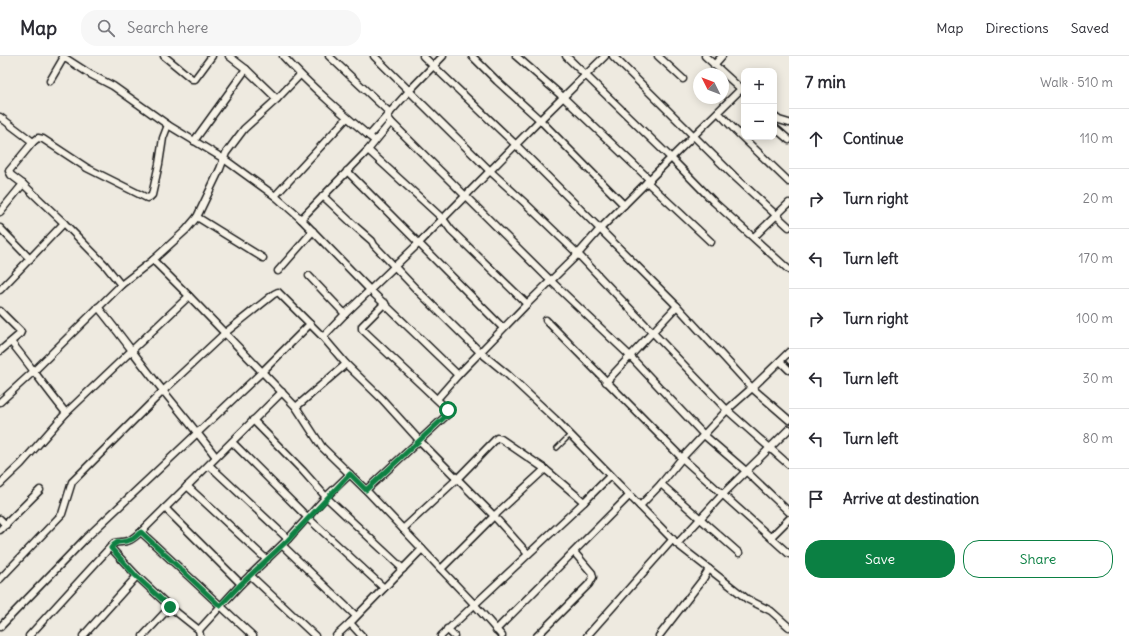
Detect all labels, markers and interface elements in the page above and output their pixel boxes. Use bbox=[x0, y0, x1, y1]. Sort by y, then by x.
search box bbox=[81, 10, 361, 46]
text: Map bbox=[20, 16, 57, 40]
icon: search bbox=[95, 17, 117, 39]
text: Search here bbox=[127, 18, 208, 37]
text: Map bbox=[936, 19, 963, 37]
text: Directions bbox=[985, 19, 1049, 37]
text: Saved bbox=[1071, 19, 1109, 37]
north arrow bbox=[693, 68, 729, 104]
map controls bbox=[741, 68, 777, 140]
button: + bbox=[741, 68, 777, 104]
text: 7 min bbox=[805, 71, 846, 93]
text: Walk · 510 m bbox=[1040, 74, 1113, 91]
button: − bbox=[741, 104, 777, 140]
icon: ahead bbox=[805, 128, 827, 150]
text: Continue bbox=[843, 129, 904, 148]
text: 110 m bbox=[1080, 130, 1113, 147]
icon: right bbox=[805, 188, 827, 210]
text: Turn right bbox=[843, 189, 908, 208]
text: 20 m bbox=[1083, 190, 1113, 207]
icon: left bbox=[805, 248, 827, 270]
text: Turn left bbox=[843, 249, 898, 268]
text: 170 m bbox=[1078, 250, 1113, 267]
icon: right bbox=[805, 308, 827, 330]
text: Turn right bbox=[843, 309, 908, 328]
text: 100 m bbox=[1076, 310, 1113, 327]
icon: left bbox=[805, 368, 827, 390]
text: Turn left bbox=[843, 369, 898, 388]
text: 30 m bbox=[1083, 370, 1113, 387]
route start bbox=[439, 401, 457, 419]
icon: left bbox=[805, 428, 827, 450]
text: Turn left bbox=[843, 429, 898, 448]
text: 80 m bbox=[1082, 430, 1113, 447]
icon: arrive bbox=[805, 488, 827, 510]
text: Arrive at destination bbox=[843, 489, 979, 508]
button: Save bbox=[805, 540, 955, 578]
button: Share bbox=[963, 540, 1113, 578]
route end bbox=[161, 598, 179, 616]

